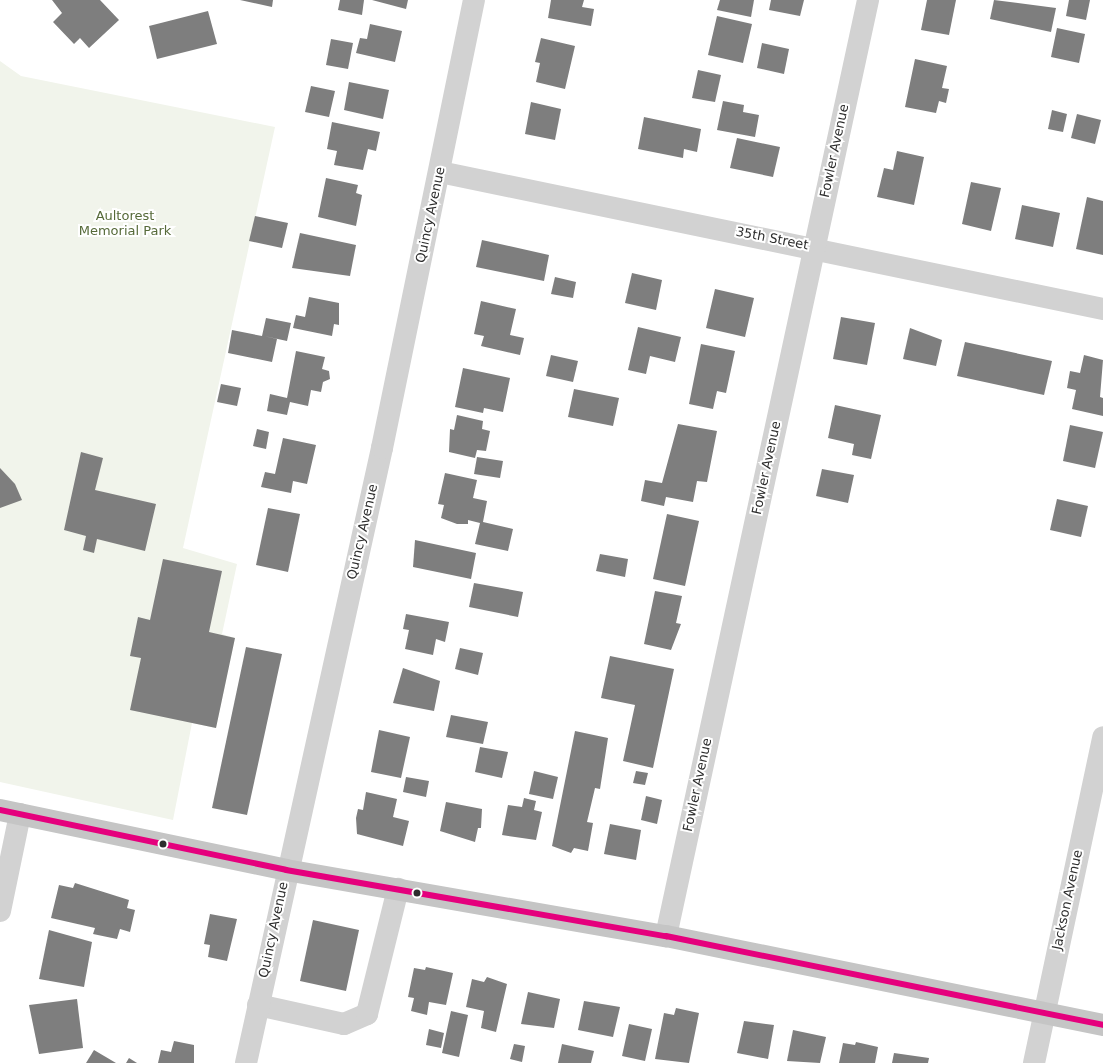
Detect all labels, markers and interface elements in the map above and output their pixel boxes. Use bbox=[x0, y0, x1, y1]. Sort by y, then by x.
street label: Fowler Avenue bbox=[817, 103, 853, 199]
street label: Quincy Avenue bbox=[413, 166, 449, 264]
park label: Aultorest Memorial Park bbox=[79, 209, 171, 240]
street label: 35th Street bbox=[734, 224, 810, 254]
street label: Fowler Avenue bbox=[749, 420, 785, 516]
street label: Quincy Avenue bbox=[344, 483, 382, 581]
street label: Fowler Avenue bbox=[680, 737, 716, 833]
unlabelled marker bbox=[158, 839, 168, 849]
street label: Jackson Avenue bbox=[1050, 849, 1086, 951]
street label: Quincy Avenue bbox=[256, 881, 292, 979]
unlabelled marker bbox=[412, 888, 422, 898]

